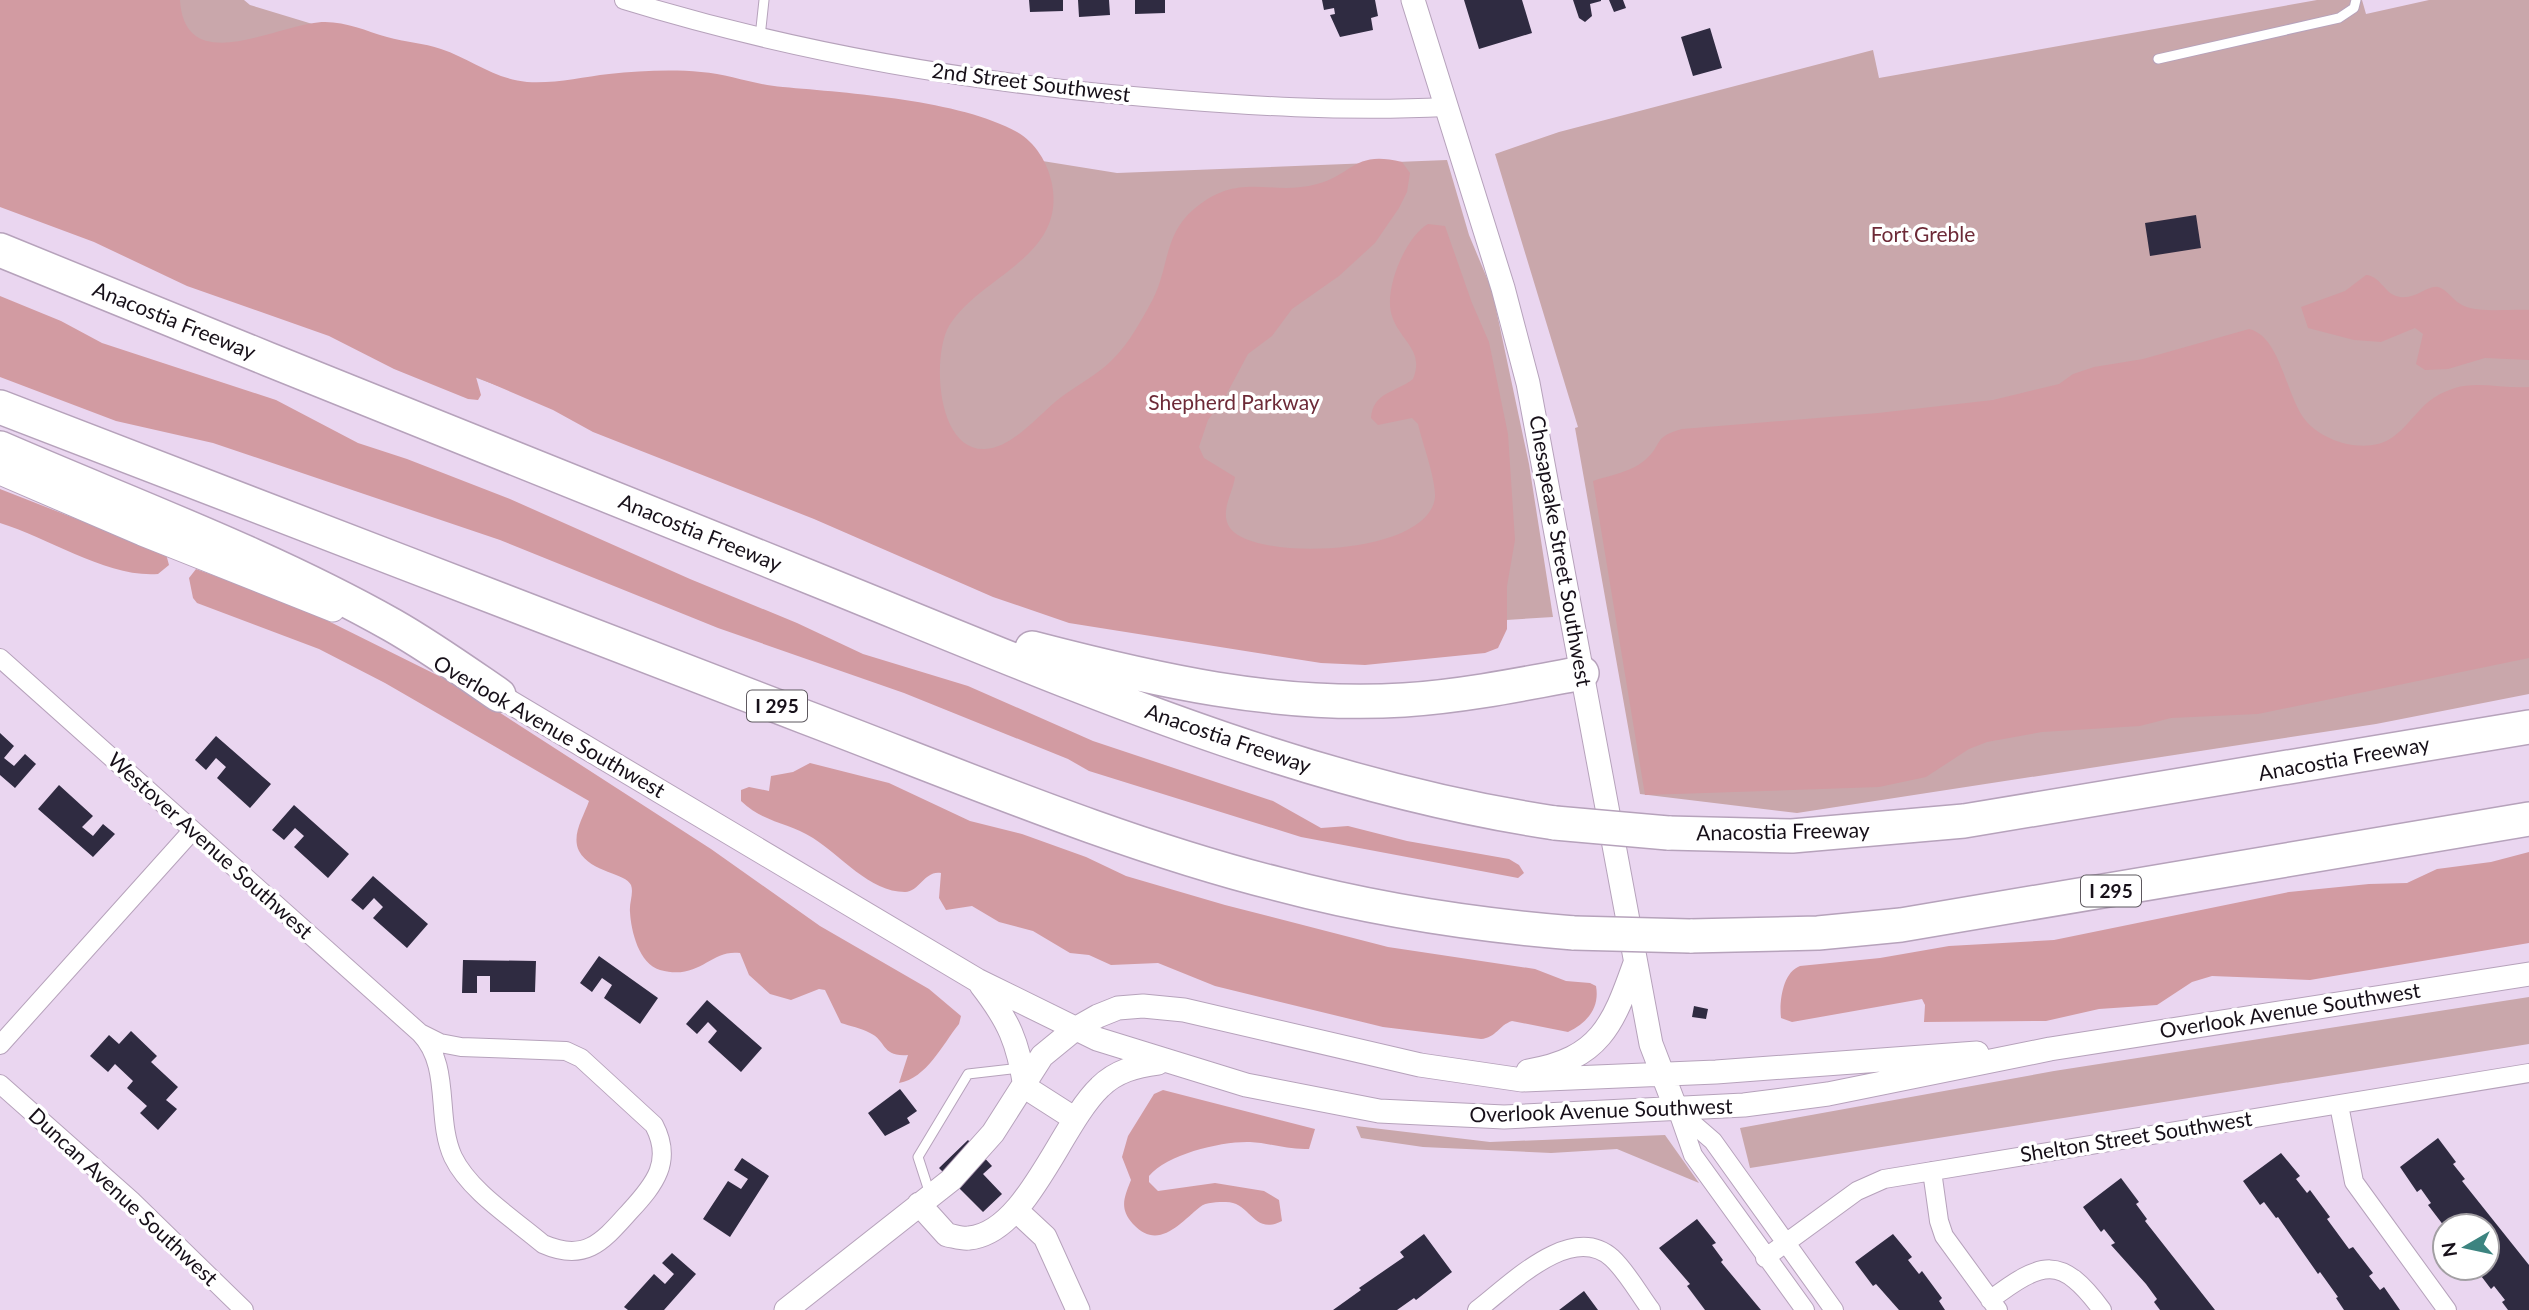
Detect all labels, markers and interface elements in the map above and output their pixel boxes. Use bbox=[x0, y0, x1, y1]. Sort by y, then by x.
street label: 2nd Street Southwest bbox=[930, 57, 1132, 106]
park label: Fort Greble bbox=[1871, 221, 1975, 246]
street label: Anacostia Freeway bbox=[89, 276, 260, 364]
park label: Shepherd Parkway bbox=[1148, 389, 1320, 414]
street label: Chesapeake Street Southwest bbox=[1525, 413, 1598, 689]
street label: Anacostia Freeway bbox=[615, 488, 786, 576]
street label: Overlook Avenue Southwest bbox=[430, 649, 670, 803]
road number: I 295 bbox=[747, 691, 807, 722]
street label: Anacostia Freeway bbox=[1142, 698, 1315, 778]
street label: Anacostia Freeway bbox=[2256, 730, 2432, 785]
street label: Westover Avenue Southwest bbox=[104, 746, 319, 944]
street label: Anacostia Freeway bbox=[1696, 816, 1870, 845]
road number: I 295 bbox=[2081, 876, 2141, 906]
street label: Overlook Avenue Southwest bbox=[2158, 977, 2422, 1042]
street label: Overlook Avenue Southwest bbox=[1469, 1092, 1733, 1127]
street label: Duncan Avenue Southwest bbox=[24, 1102, 224, 1290]
street label: Shelton Street Southwest bbox=[2018, 1105, 2254, 1166]
north arrow bbox=[2431, 1212, 2501, 1282]
text: N bbox=[2436, 1241, 2461, 1259]

